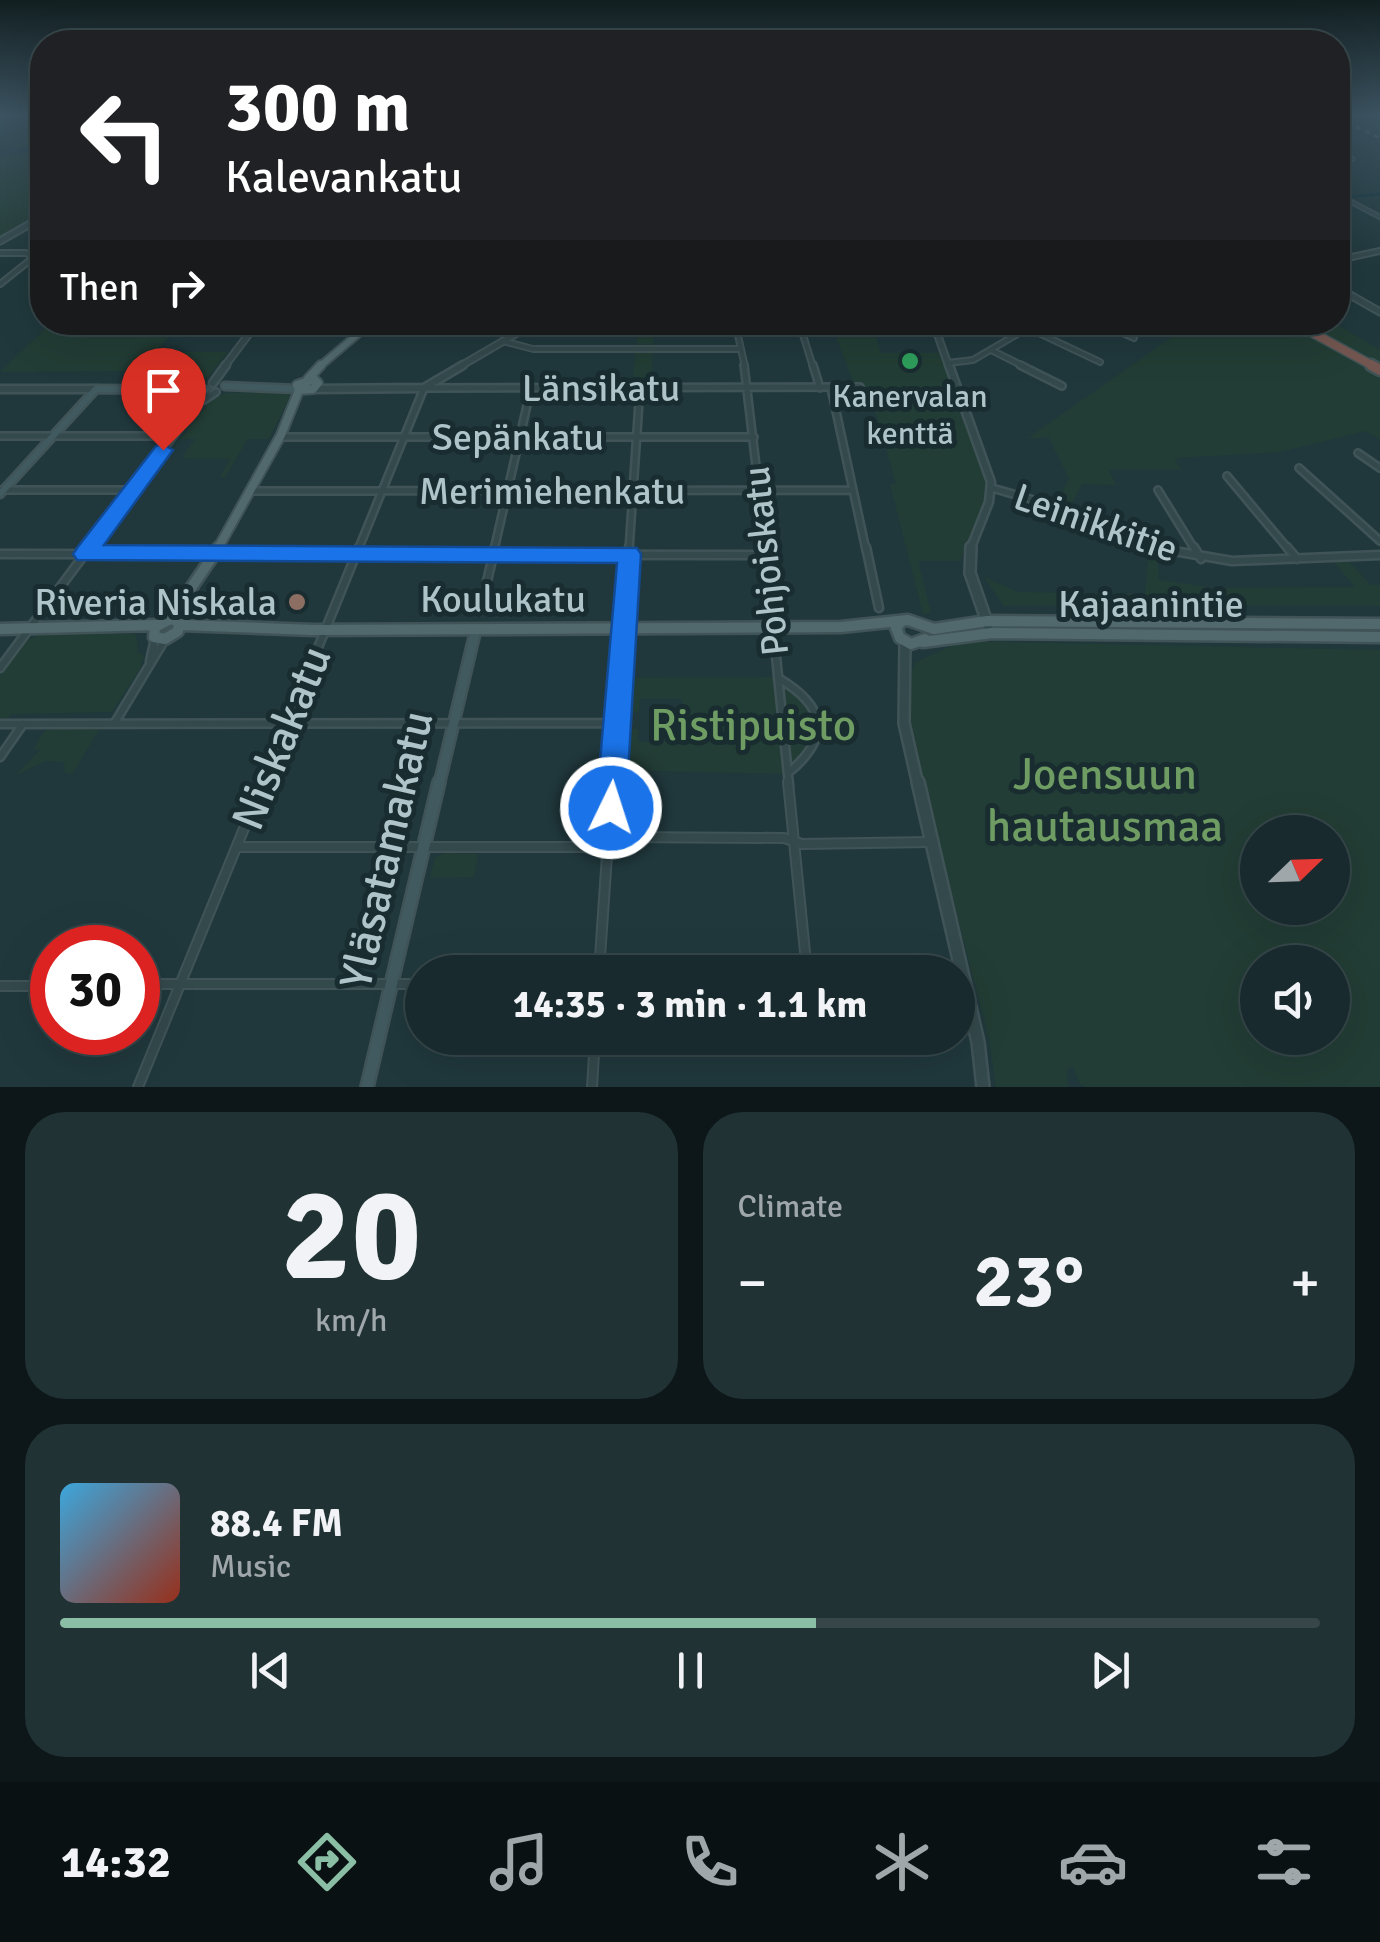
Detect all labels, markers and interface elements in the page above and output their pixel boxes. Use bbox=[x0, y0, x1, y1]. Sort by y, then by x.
text: 300 m bbox=[225, 64, 410, 150]
icon: left bbox=[60, 70, 190, 200]
text: Kalevankatu bbox=[225, 150, 462, 205]
icon: right bbox=[159, 260, 214, 315]
text: Then bbox=[60, 264, 139, 311]
pin bbox=[121, 348, 206, 451]
marker: Kanervalan kenttä bbox=[899, 350, 921, 372]
icon: arrive bbox=[136, 363, 191, 418]
street label: Länsikatu bbox=[522, 365, 680, 412]
place label: Kanervalan kenttä bbox=[832, 377, 988, 453]
street label: Sepänkatu bbox=[432, 414, 604, 461]
street label: Pohjoiskatu bbox=[733, 464, 799, 658]
street label: Merimiehenkatu bbox=[419, 468, 685, 515]
street label: Leinikkitie bbox=[1008, 473, 1184, 573]
street label: Koulukatu bbox=[420, 576, 586, 623]
place label: Riveria Niskala bbox=[34, 579, 277, 626]
street label: Kajaanintie bbox=[1058, 581, 1244, 628]
marker: Riveria Niskala bbox=[286, 591, 308, 613]
street label: Niskakatu bbox=[220, 638, 344, 838]
park label: Ristipuisto bbox=[650, 698, 856, 753]
street label: Yläsatamakatu bbox=[328, 706, 446, 994]
park label: Joensuun hautausmaa bbox=[987, 747, 1223, 854]
position arrow bbox=[559, 756, 663, 860]
north arrow bbox=[1240, 815, 1350, 925]
map controls bbox=[1240, 815, 1350, 1055]
speed limit sign: 30 bbox=[30, 925, 160, 1055]
button: sound bbox=[1240, 945, 1350, 1055]
text: 14:35 · 3 min · 1.1 km bbox=[513, 981, 867, 1028]
text: 20 bbox=[281, 1156, 421, 1316]
text: Climate bbox=[738, 1187, 843, 1226]
text: 23° bbox=[973, 1235, 1084, 1328]
text: − bbox=[738, 1249, 767, 1317]
text: + bbox=[1290, 1249, 1320, 1317]
text: km/h bbox=[315, 1301, 387, 1340]
text: 88.4 FM bbox=[210, 1500, 343, 1547]
text: Music bbox=[210, 1547, 291, 1586]
icon: previous bbox=[243, 1643, 298, 1698]
icon: pause bbox=[663, 1643, 718, 1698]
icon: next bbox=[1083, 1643, 1138, 1698]
icon: directions bbox=[292, 1827, 362, 1897]
icon: music bbox=[484, 1827, 554, 1897]
icon: phone bbox=[675, 1827, 745, 1897]
icon: climate bbox=[867, 1827, 937, 1897]
icon: car bbox=[1058, 1827, 1128, 1897]
icon: filters bbox=[1249, 1827, 1319, 1897]
text: 14:32 bbox=[61, 1835, 171, 1890]

